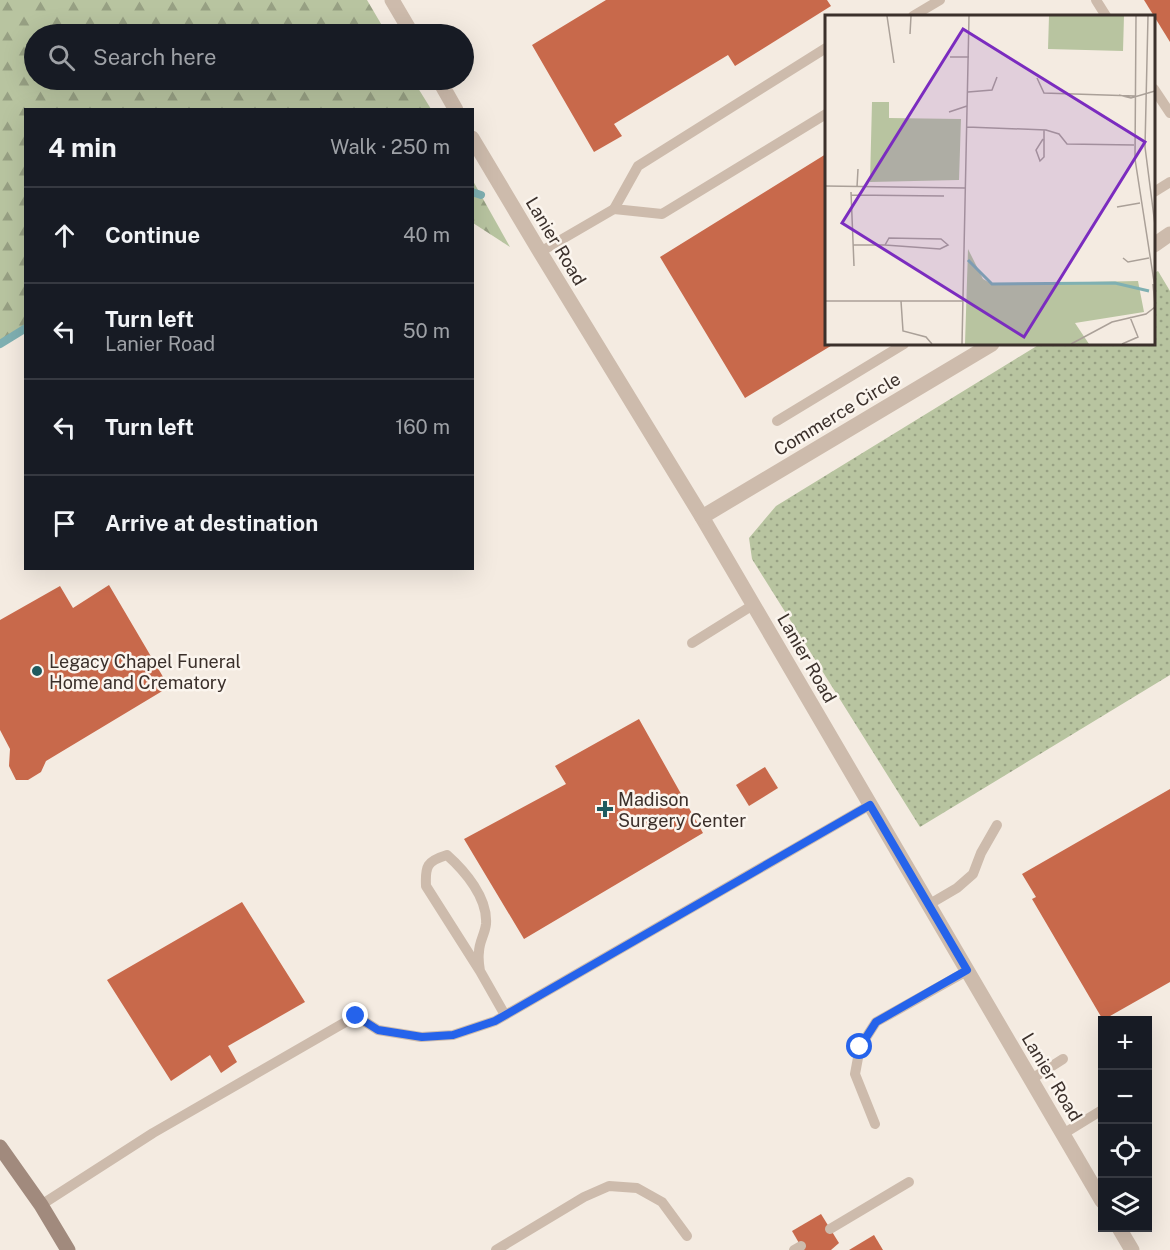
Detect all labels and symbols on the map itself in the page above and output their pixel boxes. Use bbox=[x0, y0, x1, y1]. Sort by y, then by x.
inset map bbox=[825, 15, 1155, 345]
street label: Lanier Road bbox=[521, 193, 591, 289]
street label: Commerce Circle bbox=[770, 368, 904, 460]
street label: Lanier Road bbox=[773, 610, 841, 706]
place label: Legacy Chapel Funeral Home and Crematory bbox=[49, 651, 241, 693]
marker: Legacy Chapel Funeral Home and Crematory bbox=[30, 664, 44, 678]
place label: Madison Surgery Center bbox=[618, 789, 746, 831]
marker: Madison Surgery Center bbox=[596, 800, 614, 818]
route end bbox=[342, 1002, 368, 1028]
street label: Lanier Road bbox=[1017, 1029, 1087, 1125]
route start bbox=[846, 1033, 872, 1059]

